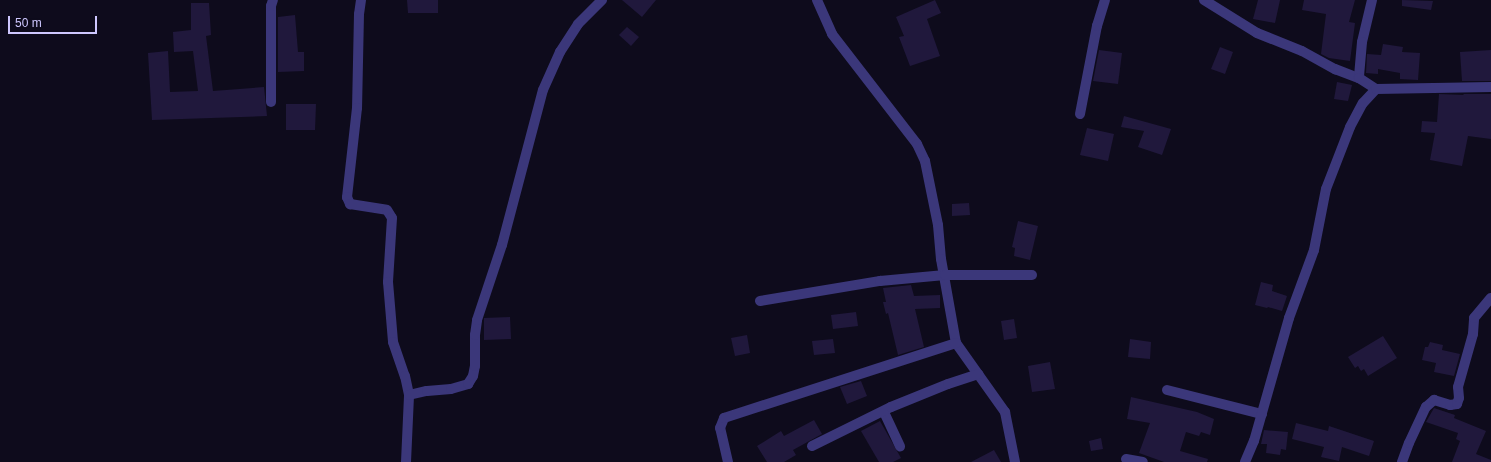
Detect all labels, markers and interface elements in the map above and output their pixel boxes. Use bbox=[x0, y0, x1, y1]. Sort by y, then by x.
scale bar bbox=[10, 8, 99, 34]
text: 50 m bbox=[15, 16, 42, 30]

